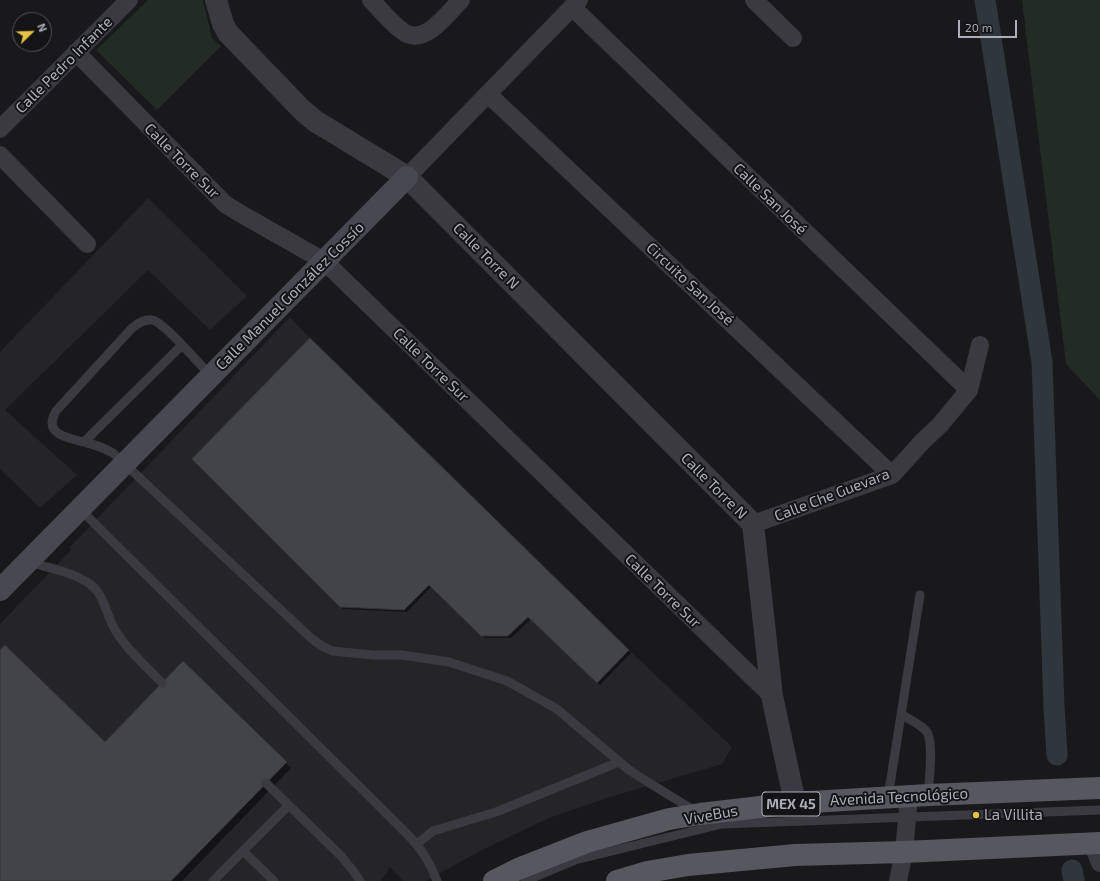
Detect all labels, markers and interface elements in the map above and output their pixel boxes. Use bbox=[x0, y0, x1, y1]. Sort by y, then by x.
north arrow bbox=[12, 12, 52, 52]
scale bar bbox=[960, 12, 1019, 38]
street label: Calle Pedro Infante bbox=[12, 13, 116, 117]
text: 20 m bbox=[965, 20, 992, 34]
text: N bbox=[35, 21, 50, 34]
street label: Calle Torre Sur bbox=[141, 120, 223, 202]
street label: Calle San José bbox=[730, 159, 810, 239]
street label: Calle Manuel González Cossío bbox=[212, 218, 368, 374]
street label: Calle Torre N bbox=[449, 219, 523, 293]
street label: Circuito San José bbox=[642, 239, 738, 329]
street label: Calle Torre Sur bbox=[389, 324, 473, 406]
street label: Calle Torre N bbox=[677, 449, 751, 523]
street label: Calle Che Guevara bbox=[772, 465, 892, 525]
street label: Calle Torre Sur bbox=[621, 550, 705, 632]
street label: Avenida Tecnológico bbox=[830, 784, 968, 810]
road number: MEX 45 bbox=[762, 792, 820, 816]
street label: ViveBus bbox=[683, 801, 739, 829]
place label: La Villita bbox=[984, 806, 1043, 824]
marker: La Villita bbox=[971, 810, 981, 820]

